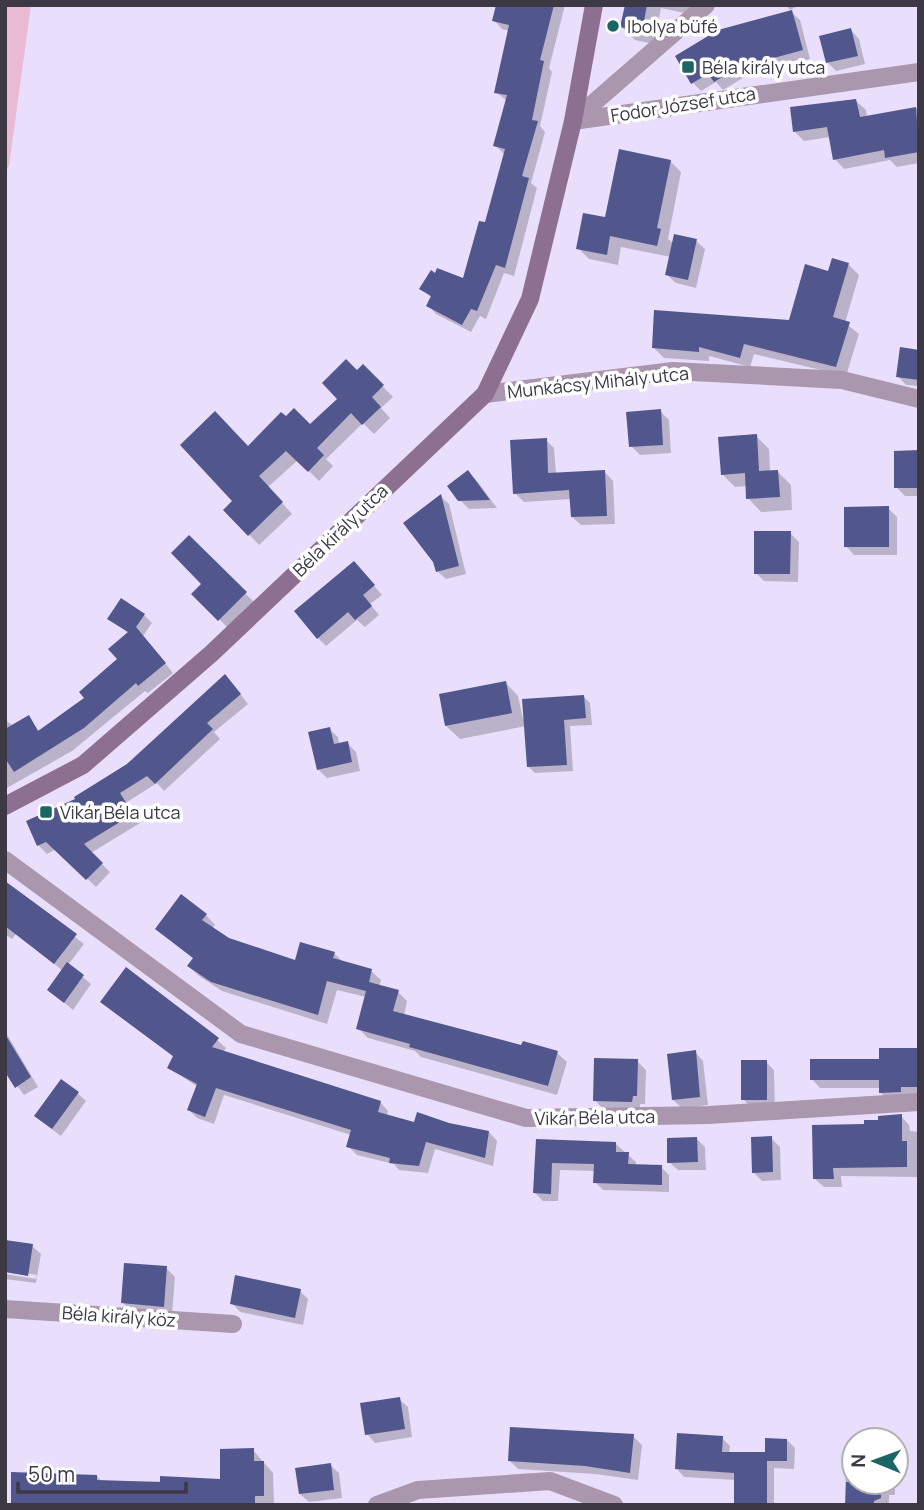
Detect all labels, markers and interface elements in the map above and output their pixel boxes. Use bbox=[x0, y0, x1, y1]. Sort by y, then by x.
place label: Ibolya büfé bbox=[627, 14, 718, 38]
marker: Ibolya büfé bbox=[605, 18, 621, 34]
place label: Béla király utca bbox=[702, 55, 825, 79]
marker: Béla király utca bbox=[680, 59, 696, 75]
street label: Fodor József utca bbox=[609, 81, 757, 127]
street label: Munkácsy Mihály utca bbox=[506, 361, 690, 403]
street label: Béla király utca bbox=[287, 479, 393, 581]
place label: Vikár Béla utca bbox=[60, 800, 181, 824]
marker: Vikár Béla utca bbox=[38, 804, 54, 820]
street label: Vikár Béla utca bbox=[535, 1104, 655, 1130]
street label: Béla király köz bbox=[61, 1300, 177, 1332]
north arrow bbox=[840, 1426, 910, 1496]
scale bar bbox=[18, 1450, 186, 1494]
text: N bbox=[845, 1454, 871, 1468]
text: 50 m bbox=[28, 1460, 75, 1488]

